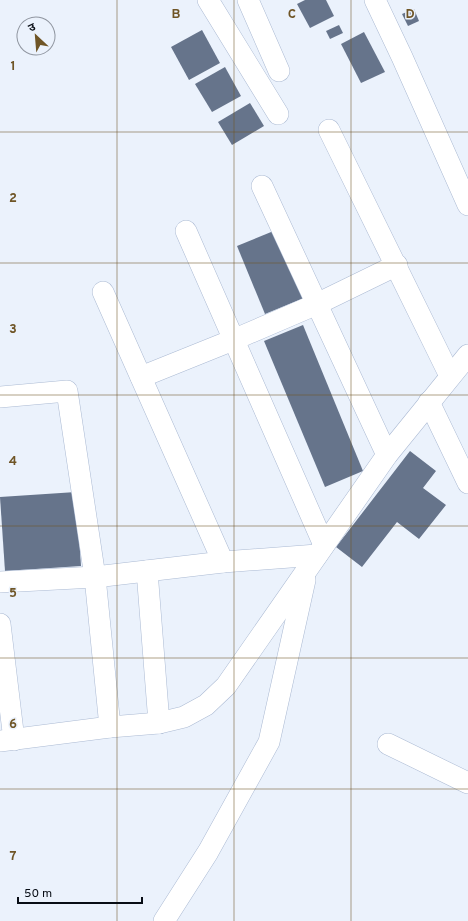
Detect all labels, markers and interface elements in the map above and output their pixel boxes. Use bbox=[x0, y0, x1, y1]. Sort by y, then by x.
text: B bbox=[172, 7, 181, 23]
text: C bbox=[288, 7, 296, 23]
text: D bbox=[405, 7, 415, 23]
north arrow bbox=[16, 16, 56, 56]
text: उ bbox=[26, 20, 39, 36]
text: 1 bbox=[10, 59, 16, 75]
text: 2 bbox=[9, 191, 17, 207]
text: 3 bbox=[9, 322, 17, 338]
text: 4 bbox=[9, 454, 17, 470]
text: 5 bbox=[9, 586, 17, 602]
text: 6 bbox=[9, 717, 17, 733]
text: 7 bbox=[10, 849, 17, 865]
scale bar bbox=[18, 879, 142, 905]
text: 50 m bbox=[24, 886, 52, 902]

